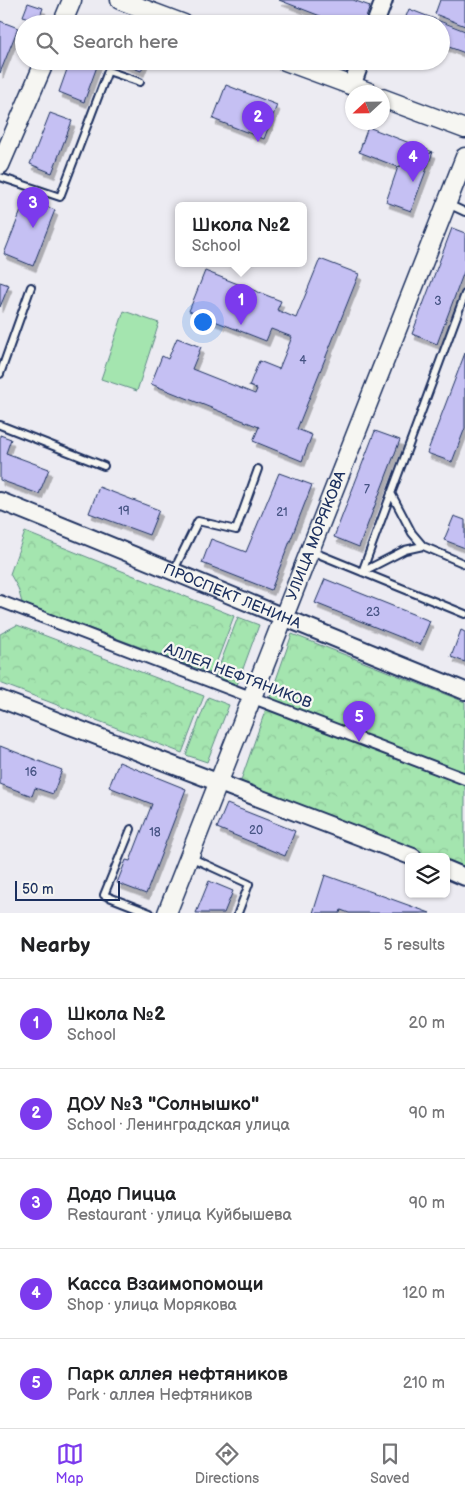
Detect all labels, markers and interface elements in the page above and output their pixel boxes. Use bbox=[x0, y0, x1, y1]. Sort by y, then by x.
search box bbox=[15, 15, 450, 70]
icon: search bbox=[33, 29, 61, 57]
text: Search here bbox=[73, 31, 178, 54]
north arrow bbox=[345, 85, 390, 130]
pin: 2 bbox=[242, 101, 274, 142]
pin: 4 bbox=[397, 141, 429, 182]
pin: 3 bbox=[17, 187, 49, 228]
popup bbox=[175, 202, 307, 267]
text: Школа №2 bbox=[192, 214, 290, 237]
text: School bbox=[192, 237, 241, 256]
pin: 1 bbox=[225, 284, 257, 325]
house number: 3 bbox=[434, 294, 442, 309]
your location bbox=[190, 309, 216, 335]
house number: 4 bbox=[299, 353, 307, 368]
street label: УЛИЦА МОРЯКОВА bbox=[282, 467, 350, 603]
house number: 7 bbox=[364, 482, 370, 497]
house number: 19 bbox=[118, 504, 130, 519]
house number: 21 bbox=[276, 505, 288, 520]
street label: ПРОСПЕКТ ЛЕНИНА bbox=[161, 559, 305, 633]
house number: 23 bbox=[366, 605, 380, 620]
street label: АЛЛЕЯ НЕФТЯНИКОВ bbox=[161, 639, 315, 713]
pin: 5 bbox=[343, 701, 375, 742]
house number: 16 bbox=[25, 765, 37, 780]
house number: 20 bbox=[249, 823, 263, 838]
house number: 18 bbox=[149, 825, 161, 840]
map controls bbox=[405, 853, 450, 898]
button: layers bbox=[405, 853, 450, 898]
scale bar bbox=[15, 878, 120, 901]
text: 50 m bbox=[22, 881, 54, 898]
text: Nearby bbox=[20, 933, 90, 958]
text: 5 results bbox=[383, 936, 445, 955]
text: Школа №2 bbox=[67, 1003, 165, 1026]
text: 1 bbox=[33, 1014, 39, 1033]
text: 20 m bbox=[409, 1014, 445, 1033]
text: School bbox=[67, 1026, 116, 1045]
text: ДОУ №3 "Солнышко" bbox=[67, 1093, 259, 1116]
text: 2 bbox=[31, 1104, 41, 1123]
text: 90 m bbox=[409, 1104, 445, 1123]
text: School · Ленинградская улица bbox=[67, 1116, 290, 1135]
text: Додо Пицца bbox=[67, 1183, 176, 1206]
text: 3 bbox=[31, 1194, 41, 1213]
text: 90 m bbox=[409, 1194, 445, 1213]
text: Restaurant · улица Куйбышева bbox=[67, 1206, 292, 1225]
text: Касса Взаимопомощи bbox=[67, 1273, 263, 1296]
text: 4 bbox=[31, 1284, 41, 1303]
text: 120 m bbox=[402, 1284, 445, 1303]
text: Shop · улица Морякова bbox=[67, 1296, 237, 1315]
text: Парк аллея нефтяников bbox=[67, 1363, 288, 1386]
text: 5 bbox=[31, 1374, 41, 1393]
text: 210 m bbox=[403, 1374, 445, 1393]
text: Park · аллея Нефтяников bbox=[67, 1386, 252, 1405]
tab: Map bbox=[56, 1440, 84, 1487]
tab: Directions bbox=[195, 1440, 259, 1487]
tab: Saved bbox=[370, 1440, 409, 1487]

